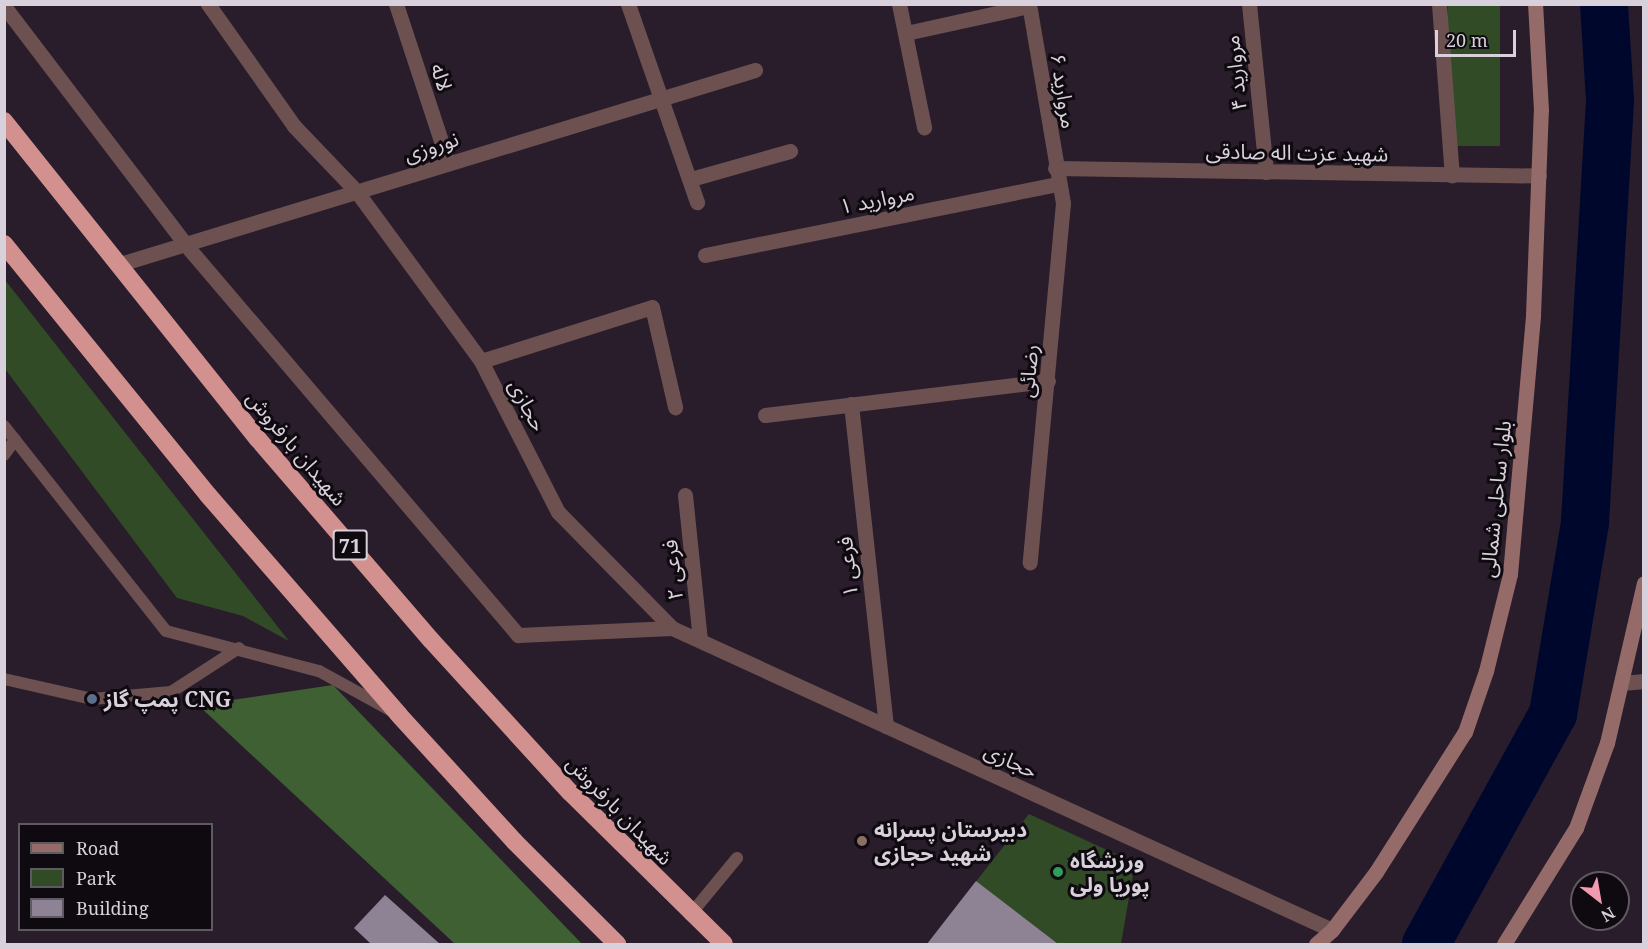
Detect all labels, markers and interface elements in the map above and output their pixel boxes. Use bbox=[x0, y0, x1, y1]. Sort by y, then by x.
scale bar bbox=[1438, 18, 1519, 56]
text: 20 m bbox=[1446, 28, 1488, 52]
street label: مروارید ۴ bbox=[1219, 34, 1251, 112]
street label: مروارید ۶ bbox=[1046, 52, 1082, 130]
street label: لاله bbox=[426, 60, 458, 94]
street label: نوروزی bbox=[400, 125, 462, 167]
street label: شهید عزت اله صادقی bbox=[1205, 138, 1389, 166]
street label: مروارید ۱ bbox=[837, 179, 917, 219]
street label: رضائی bbox=[1013, 343, 1043, 399]
street label: حجازی bbox=[504, 375, 552, 435]
street label: شهیدان بارفروش bbox=[242, 385, 352, 511]
street label: بلوار ساحلی شمالی bbox=[1474, 419, 1516, 579]
road number: 71 bbox=[332, 528, 368, 562]
street label: فرعی ۱ bbox=[831, 536, 863, 598]
street label: فرعی ۲ bbox=[656, 539, 688, 601]
place label: پمپ گاز CNG bbox=[104, 686, 231, 712]
marker: پمپ گاز CNG bbox=[85, 692, 99, 706]
street label: حجازی bbox=[981, 737, 1041, 783]
street label: شهیدان بارفروش bbox=[562, 750, 678, 870]
place label: دبیرستان پسرانه شهید حجازی bbox=[874, 816, 1027, 866]
legend bbox=[18, 823, 213, 931]
marker: دبیرستان پسرانه شهید حجازی bbox=[855, 834, 869, 848]
text: Road bbox=[76, 836, 119, 860]
place label: ورزشگاه پوریا ولی bbox=[1070, 847, 1150, 897]
marker: ورزشگاه پوریا ولی bbox=[1051, 865, 1065, 879]
text: Park bbox=[76, 866, 116, 890]
north arrow bbox=[1570, 871, 1630, 931]
text: Building bbox=[76, 896, 149, 920]
text: N bbox=[1597, 902, 1619, 927]

